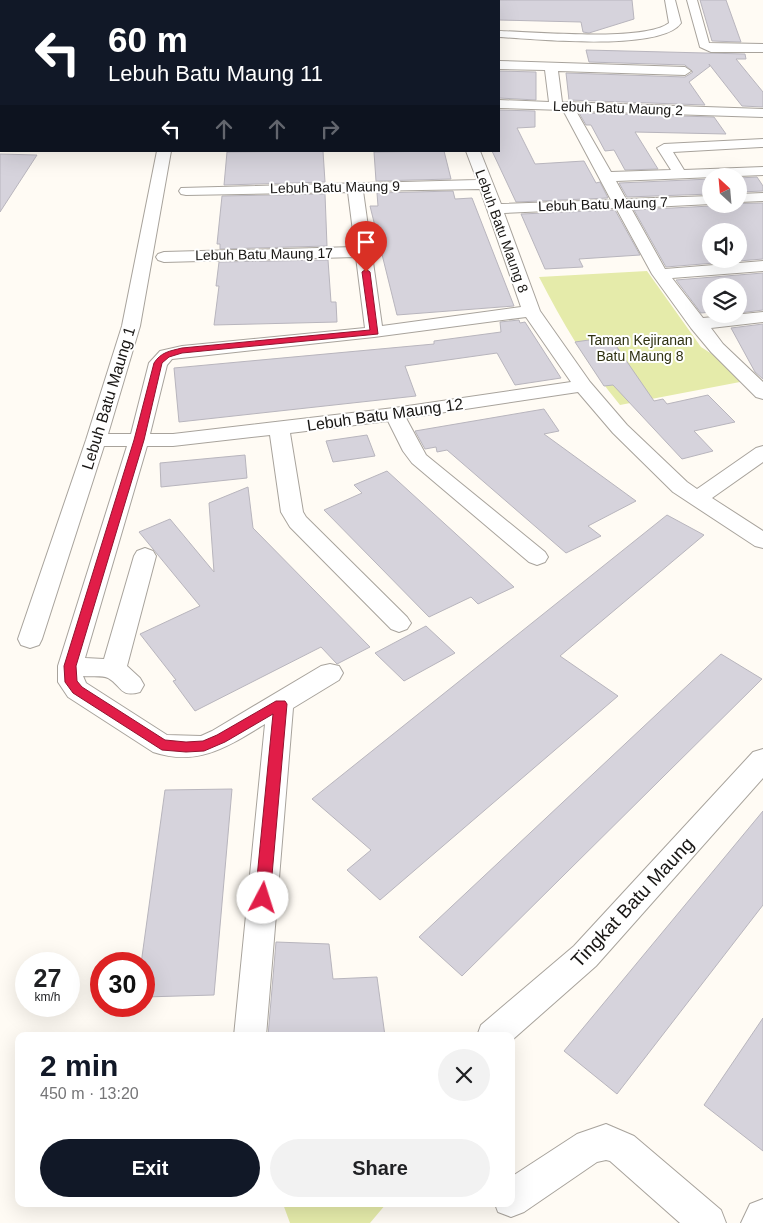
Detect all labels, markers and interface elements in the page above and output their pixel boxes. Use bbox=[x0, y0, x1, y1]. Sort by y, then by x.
icon: left bbox=[25, 20, 90, 85]
text: 60 m bbox=[108, 20, 188, 59]
text: Lebuh Batu Maung 11 bbox=[108, 61, 323, 86]
street label: Lebuh Batu Maung 2 bbox=[553, 98, 683, 118]
icon: left bbox=[157, 115, 185, 143]
icon: ahead bbox=[210, 115, 238, 143]
icon: ahead bbox=[263, 115, 291, 143]
icon: right bbox=[316, 115, 344, 143]
street label: Lebuh Batu Maung 8 bbox=[472, 167, 532, 295]
north arrow bbox=[702, 168, 748, 212]
map controls bbox=[702, 168, 747, 323]
street label: Lebuh Batu Maung 9 bbox=[270, 178, 400, 196]
street label: Lebuh Batu Maung 7 bbox=[538, 194, 668, 214]
pin bbox=[345, 221, 387, 272]
button: sound bbox=[702, 223, 747, 268]
icon: arrive bbox=[352, 228, 380, 256]
street label: Lebuh Batu Maung 17 bbox=[195, 245, 333, 263]
button: layers bbox=[702, 278, 747, 323]
street label: Lebuh Batu Maung 1 bbox=[79, 325, 138, 472]
park label: Taman Kejiranan Batu Maung 8 bbox=[587, 332, 693, 364]
street label: Lebuh Batu Maung 12 bbox=[306, 395, 464, 434]
street label: Tingkat Batu Maung bbox=[567, 833, 698, 971]
position arrow bbox=[236, 871, 288, 923]
speed limit sign: 30 bbox=[90, 952, 155, 1017]
text: 27 bbox=[34, 964, 61, 992]
text: km/h bbox=[34, 990, 61, 1004]
text: 2 min bbox=[40, 1049, 118, 1082]
button: close bbox=[438, 1049, 490, 1101]
text: 450 m · 13:20 bbox=[40, 1085, 139, 1102]
button: Exit bbox=[40, 1139, 260, 1197]
button: Share bbox=[270, 1139, 490, 1197]

